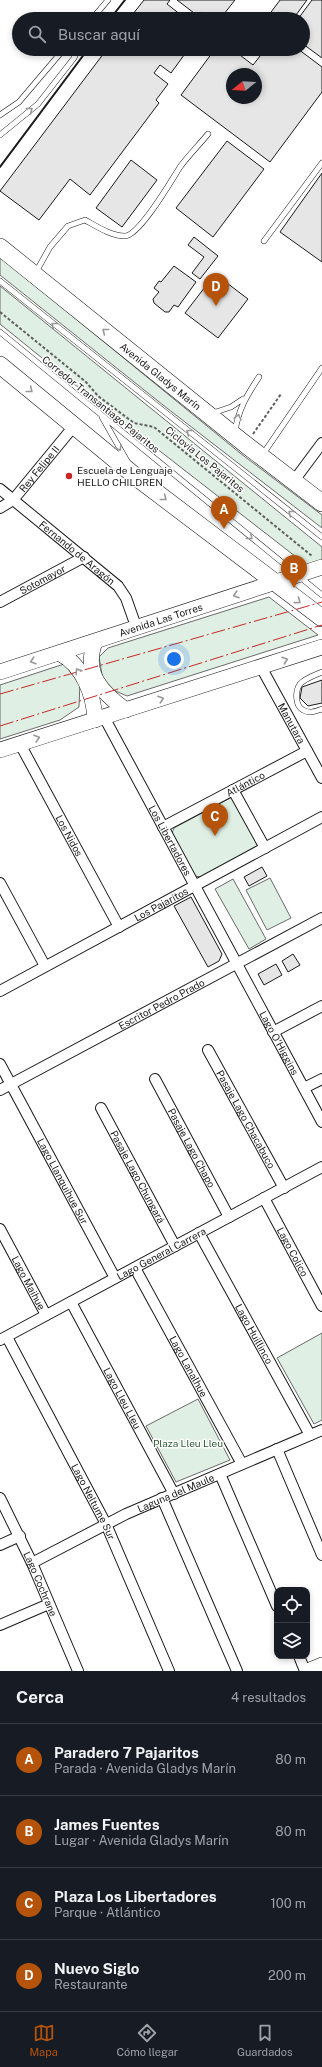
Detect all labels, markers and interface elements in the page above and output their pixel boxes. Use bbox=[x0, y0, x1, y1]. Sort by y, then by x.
search box bbox=[12, 12, 310, 56]
icon: search bbox=[26, 23, 48, 45]
text: Buscar aquí bbox=[58, 26, 140, 43]
north arrow bbox=[226, 68, 262, 104]
one-way arrow bbox=[26, 108, 33, 115]
pin: D bbox=[203, 273, 229, 306]
one-way arrow bbox=[52, 323, 59, 330]
one-way arrow bbox=[102, 329, 109, 336]
street label: Avenida Gladys Marín bbox=[118, 340, 204, 412]
street label: Corredor Transantiago Pajaritos bbox=[40, 353, 162, 455]
one-way arrow bbox=[26, 385, 33, 392]
one-way arrow bbox=[234, 413, 242, 420]
street label: Ciclovía Los Pajaritos bbox=[163, 424, 247, 494]
one-way arrow bbox=[186, 430, 193, 437]
street label: Rey Felipe II bbox=[16, 443, 62, 494]
one-way arrow bbox=[115, 444, 122, 451]
place label: Escuela de Lenguaje HELLO CHILDREN bbox=[77, 464, 173, 488]
marker: Escuela de Lenguaje HELLO CHILDREN bbox=[64, 471, 74, 481]
one-way arrow bbox=[159, 494, 166, 501]
pin: A bbox=[211, 496, 237, 529]
one-way arrow bbox=[289, 510, 296, 517]
street label: Fernando de Aragón bbox=[37, 518, 118, 587]
one-way arrow bbox=[245, 532, 253, 539]
pin: B bbox=[281, 555, 307, 588]
street label: Sotomayor bbox=[17, 562, 67, 597]
one-way arrow bbox=[233, 591, 240, 599]
one-way arrow bbox=[293, 596, 300, 603]
street label: Avenida Las Torres bbox=[117, 600, 204, 639]
your location bbox=[164, 649, 184, 669]
one-way arrow bbox=[281, 656, 288, 664]
one-way arrow bbox=[29, 657, 36, 665]
one-way arrow bbox=[75, 668, 83, 675]
one-way arrow bbox=[157, 695, 164, 704]
street label: Manutara bbox=[276, 701, 308, 746]
one-way arrow bbox=[33, 734, 40, 743]
street label: Atlántico bbox=[224, 768, 267, 799]
street label: Los Libertadores bbox=[147, 803, 194, 877]
pin: C bbox=[202, 803, 228, 836]
street label: Los Nidos bbox=[53, 813, 86, 858]
street label: Los Pajaritos bbox=[132, 885, 190, 923]
street label: Escritor Pedro Prado bbox=[116, 976, 207, 1032]
street label: Lago O'Higgins bbox=[257, 1009, 301, 1077]
street label: Pasaje Lago Chacabuco bbox=[214, 1068, 278, 1171]
street label: Pasaje Lago Chapo bbox=[166, 1106, 218, 1190]
street label: Pasaje Lago Chungará bbox=[108, 1128, 168, 1225]
street label: Lago Llanquihue Sur bbox=[35, 1136, 91, 1226]
street label: Lago General Carrera bbox=[115, 1225, 208, 1282]
street label: Lago Colico bbox=[275, 1225, 311, 1279]
street label: Lago Maihue bbox=[9, 1254, 48, 1312]
street label: Lago Huillinco bbox=[233, 1302, 276, 1366]
street label: Lago Lanalhue bbox=[167, 1334, 210, 1399]
street label: Lago Lleu Lleu bbox=[101, 1365, 144, 1431]
park label: Plaza Lleu Lleu bbox=[153, 1437, 223, 1449]
street label: Lago Neltume Sur bbox=[69, 1461, 118, 1542]
street label: Laguna del Maule bbox=[135, 1471, 216, 1514]
street label: Lago Cochrane bbox=[21, 1549, 60, 1618]
map controls bbox=[274, 1587, 310, 1659]
button: locate bbox=[274, 1587, 310, 1623]
button: layers bbox=[274, 1623, 310, 1659]
text: Cerca bbox=[16, 1687, 64, 1707]
text: 4 resultados bbox=[231, 1690, 306, 1705]
text: Paradero 7 Pajaritos bbox=[54, 1744, 199, 1761]
text: A bbox=[24, 1752, 34, 1767]
text: 80 m bbox=[275, 1752, 306, 1767]
text: Parada · Avenida Gladys Marín bbox=[54, 1761, 236, 1776]
text: James Fuentes bbox=[54, 1816, 160, 1833]
text: B bbox=[25, 1824, 33, 1839]
text: 80 m bbox=[275, 1824, 306, 1839]
text: Lugar · Avenida Gladys Marín bbox=[54, 1833, 229, 1848]
text: Plaza Los Libertadores bbox=[54, 1888, 217, 1905]
text: C bbox=[24, 1896, 34, 1911]
text: 100 m bbox=[270, 1896, 306, 1911]
text: Parque · Atlántico bbox=[54, 1905, 161, 1920]
text: Nuevo Siglo bbox=[54, 1960, 140, 1977]
text: D bbox=[24, 1968, 34, 1983]
text: 200 m bbox=[268, 1968, 306, 1983]
text: Restaurante bbox=[54, 1977, 128, 1992]
tab: Mapa bbox=[29, 2022, 58, 2058]
tab: Cómo llegar bbox=[117, 2022, 178, 2058]
tab: Guardados bbox=[237, 2022, 293, 2058]

